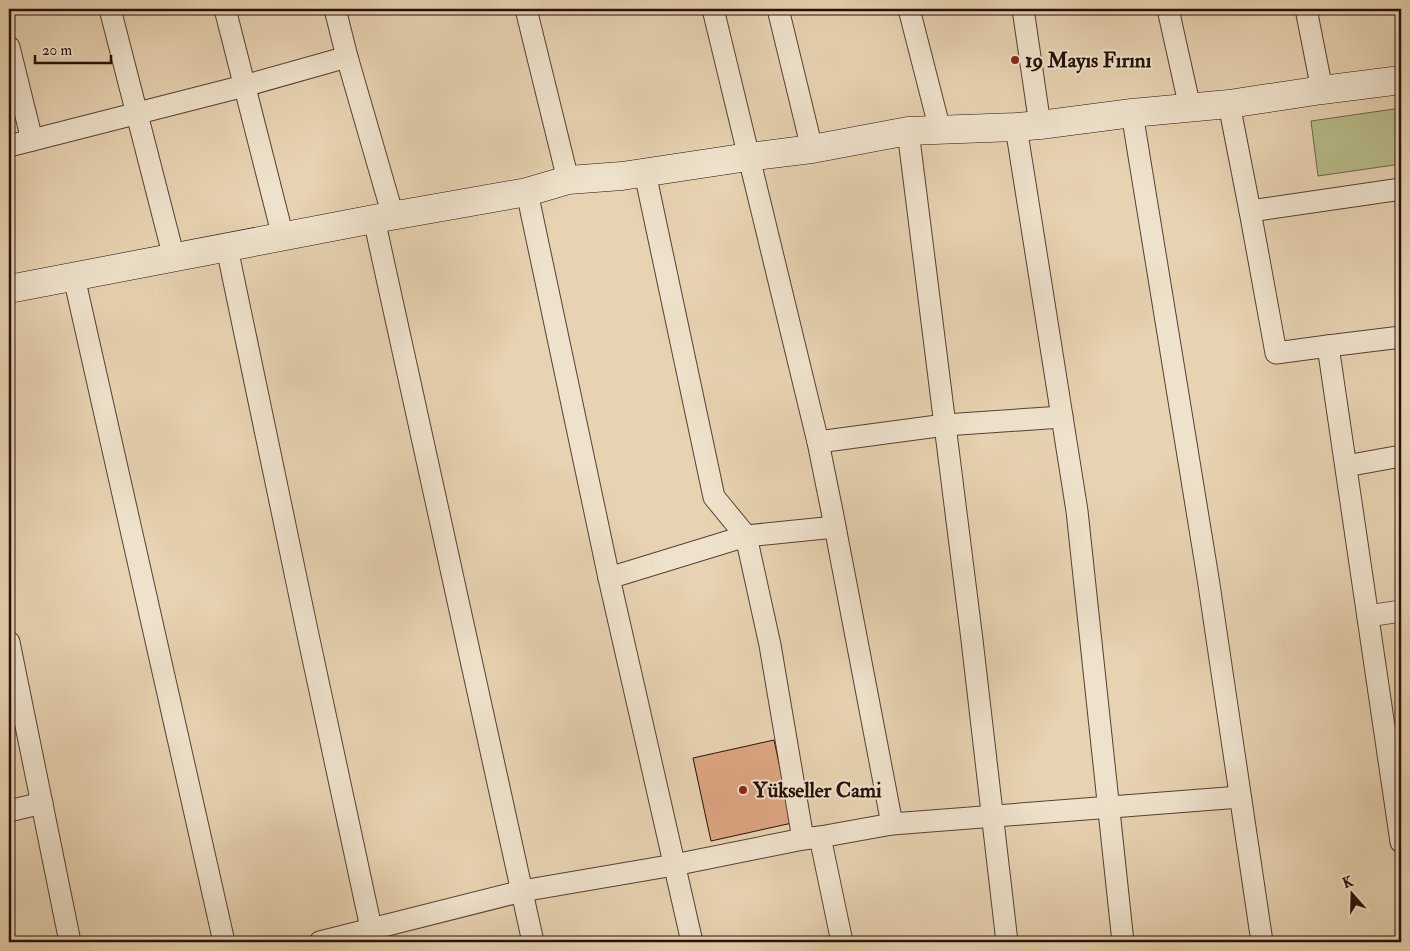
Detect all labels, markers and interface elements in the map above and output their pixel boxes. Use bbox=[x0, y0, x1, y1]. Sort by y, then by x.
scale bar bbox=[35, 32, 111, 64]
text: 20 m bbox=[42, 41, 72, 60]
place label: 19 Mayıs Fırını bbox=[1025, 47, 1152, 74]
marker: 19 Mayıs Fırını bbox=[1009, 54, 1021, 66]
place label: Yükseller Cami bbox=[752, 777, 882, 804]
marker: Yükseller Cami bbox=[737, 784, 749, 796]
north arrow bbox=[1328, 868, 1378, 918]
text: K bbox=[1340, 872, 1356, 892]

